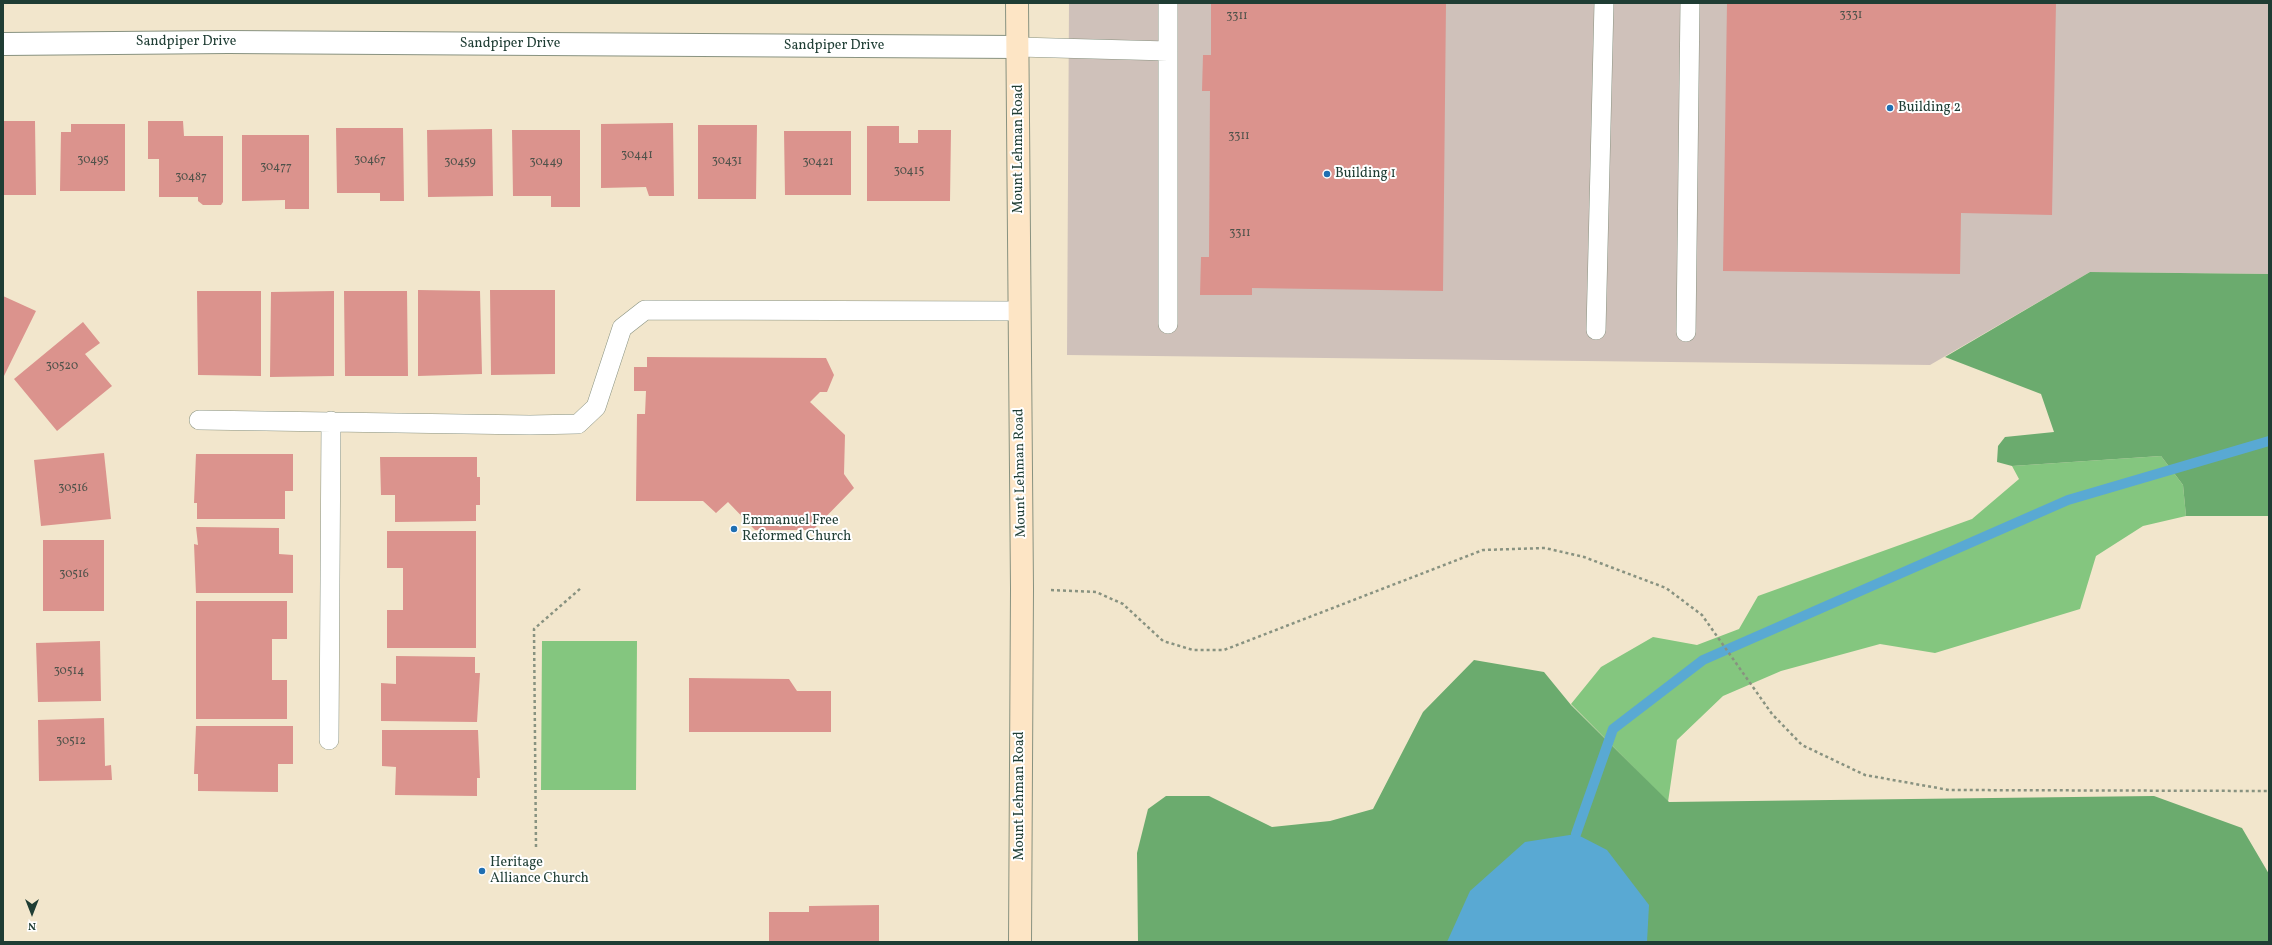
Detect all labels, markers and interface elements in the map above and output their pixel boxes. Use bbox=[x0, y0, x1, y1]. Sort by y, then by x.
house number: 3331 bbox=[1840, 9, 1862, 23]
house number: 3311 bbox=[1226, 10, 1248, 24]
street label: Sandpiper Drive bbox=[136, 34, 236, 50]
street label: Sandpiper Drive bbox=[460, 36, 560, 52]
street label: Sandpiper Drive bbox=[784, 38, 884, 54]
street label: Mount Lehman Road bbox=[1011, 84, 1027, 214]
place label: Building 2 bbox=[1898, 100, 1961, 116]
marker: Building 2 bbox=[1885, 103, 1895, 113]
house number: 3311 bbox=[1228, 130, 1250, 144]
house number: 30441 bbox=[621, 149, 653, 163]
house number: 30495 bbox=[77, 154, 109, 168]
house number: 30467 bbox=[354, 154, 386, 168]
house number: 30431 bbox=[712, 155, 742, 169]
house number: 30459 bbox=[444, 156, 476, 170]
house number: 30449 bbox=[529, 156, 563, 170]
house number: 30421 bbox=[802, 156, 834, 170]
house number: 30477 bbox=[260, 161, 292, 175]
house number: 30415 bbox=[894, 165, 924, 179]
place label: Building 1 bbox=[1335, 166, 1396, 182]
marker: Building 1 bbox=[1322, 169, 1332, 179]
house number: 30487 bbox=[175, 171, 207, 185]
house number: 3311 bbox=[1229, 227, 1251, 241]
house number: 30520 bbox=[46, 360, 78, 374]
street label: Mount Lehman Road bbox=[1011, 408, 1031, 538]
house number: 30516 bbox=[58, 482, 88, 496]
place label: Emmanuel Free Reformed Church bbox=[742, 513, 851, 546]
marker: Emmanuel Free Reformed Church bbox=[729, 524, 739, 534]
house number: 30516 bbox=[59, 568, 89, 582]
house number: 30514 bbox=[54, 665, 84, 679]
street label: Mount Lehman Road bbox=[1012, 731, 1028, 861]
house number: 30512 bbox=[56, 735, 86, 749]
place label: Heritage Alliance Church bbox=[490, 855, 589, 888]
marker: Heritage Alliance Church bbox=[477, 866, 487, 876]
north arrow bbox=[12, 893, 52, 933]
text: N bbox=[28, 918, 36, 933]

